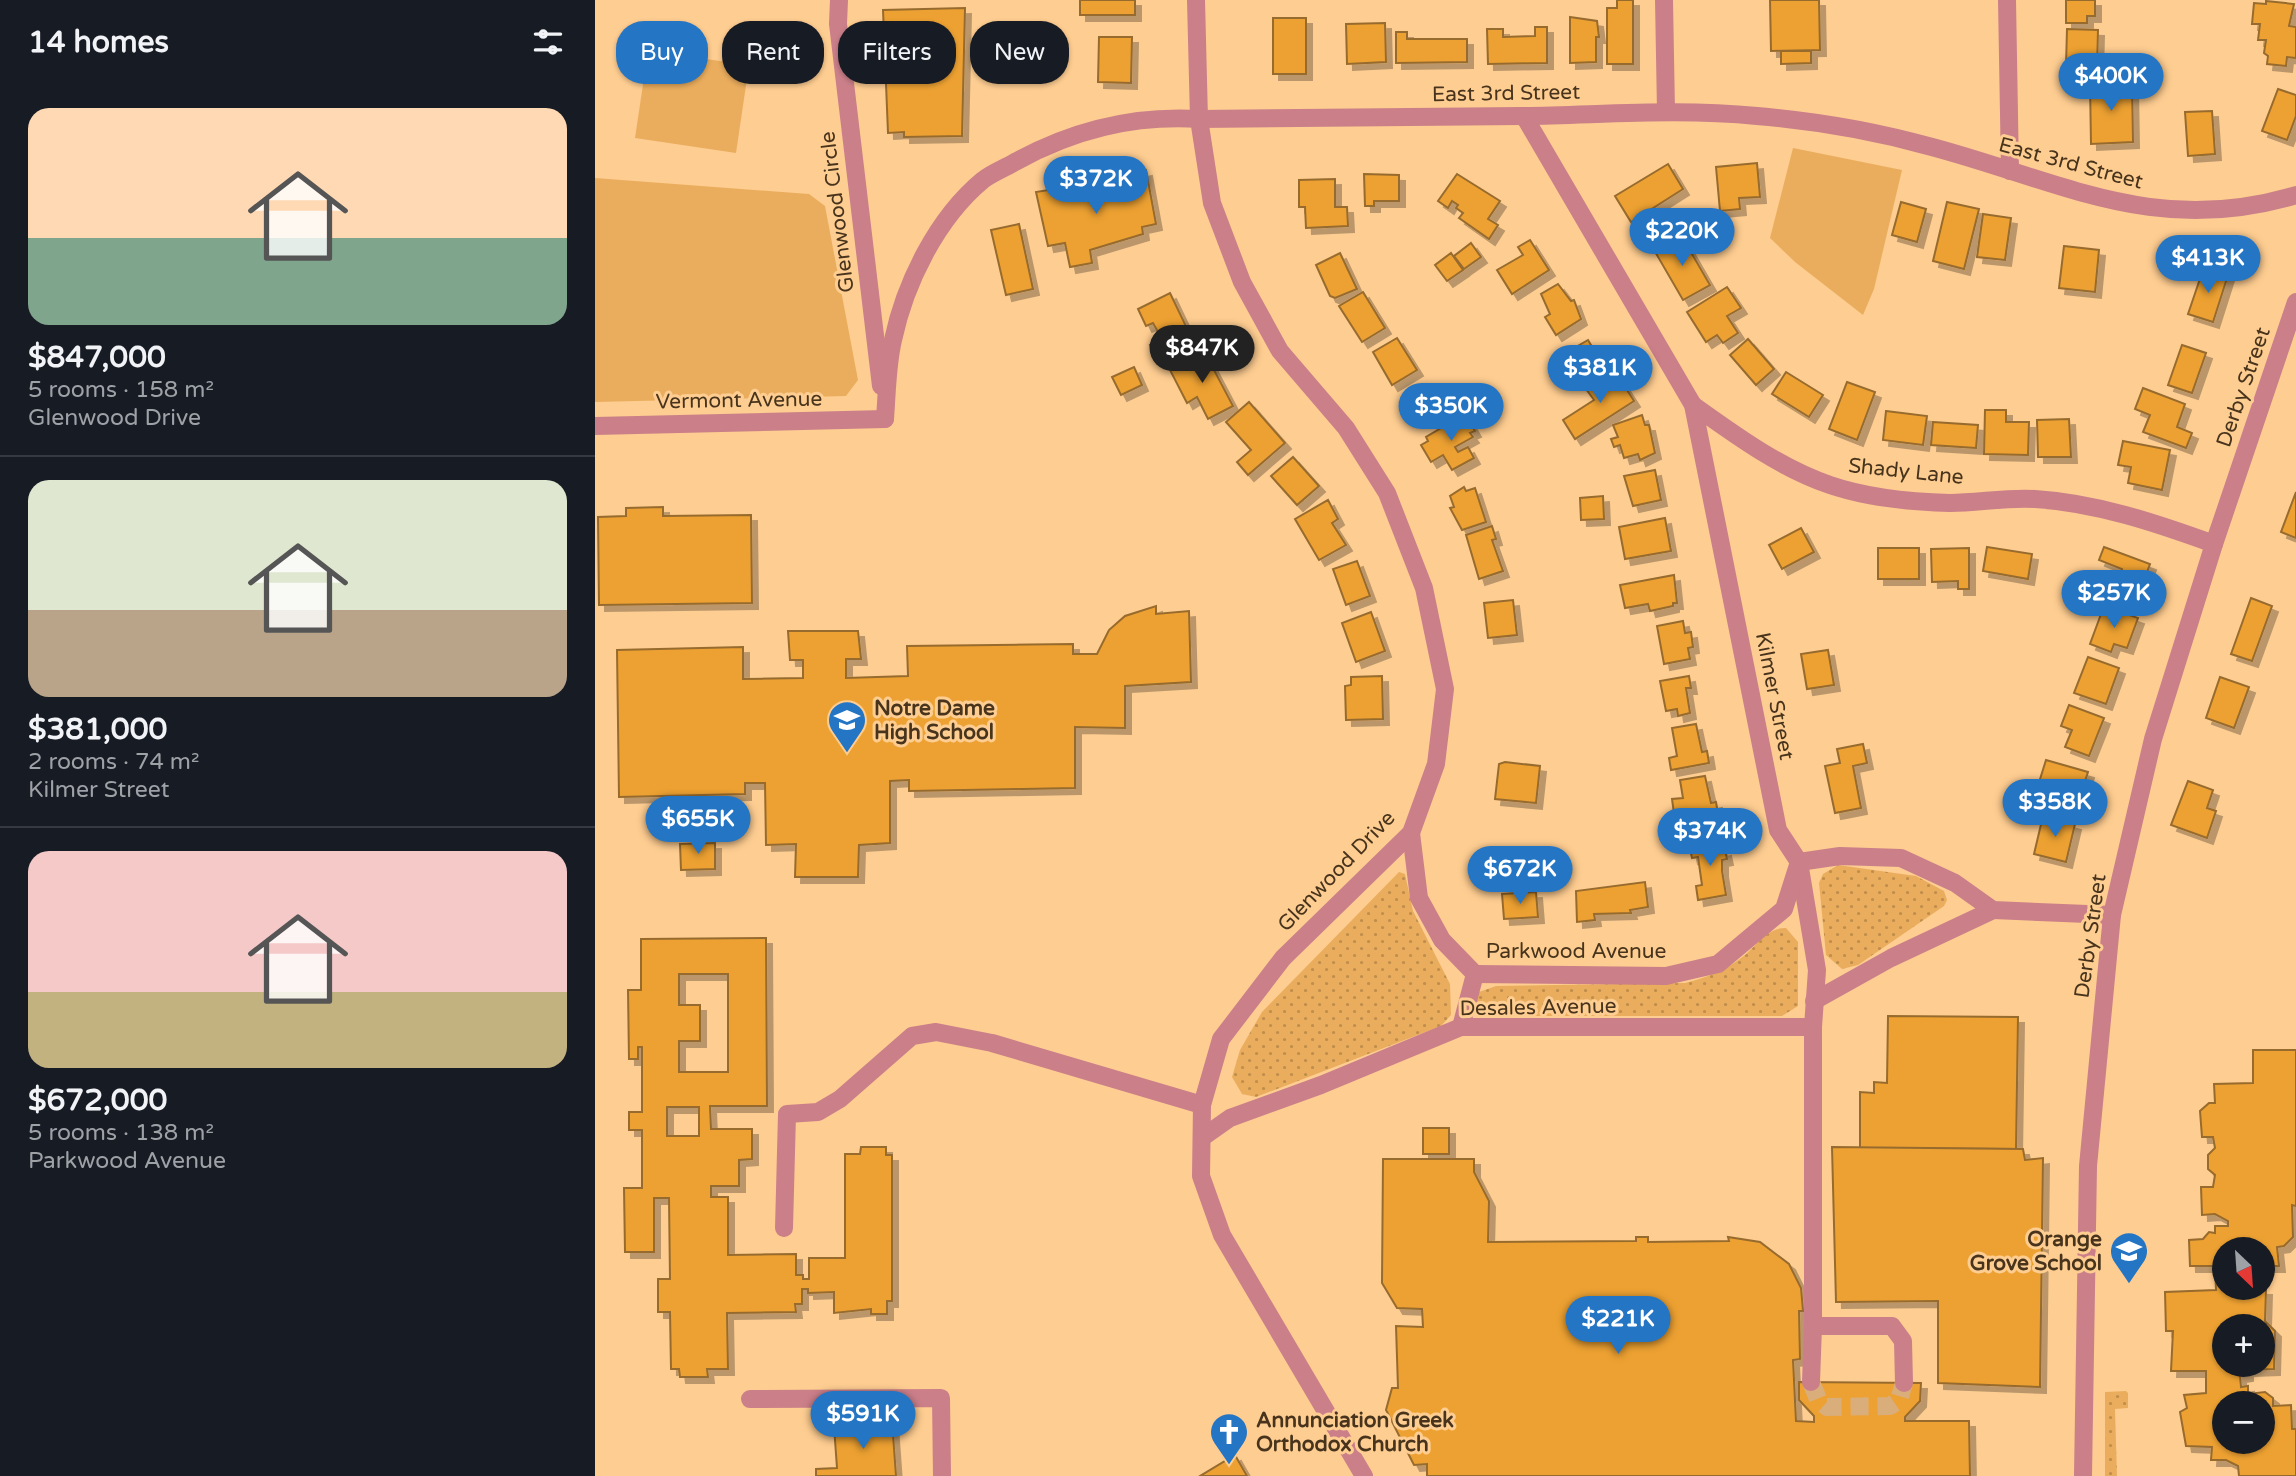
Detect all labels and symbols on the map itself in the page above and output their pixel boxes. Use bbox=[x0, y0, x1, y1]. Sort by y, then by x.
pin: $400K bbox=[2062, 54, 2160, 113]
street label: East 3rd Street bbox=[1432, 80, 1580, 107]
street label: Glenwood Circle bbox=[815, 130, 860, 294]
street label: East 3rd Street bbox=[1996, 132, 2146, 195]
pin: $372K bbox=[1047, 156, 1145, 216]
pin: $220K bbox=[1633, 208, 1731, 268]
pin: $413K bbox=[2159, 236, 2257, 295]
street label: Derby Street bbox=[2211, 324, 2276, 450]
pin: $847K bbox=[1153, 326, 1251, 385]
pin: $381K bbox=[1551, 346, 1649, 405]
pin: $350K bbox=[1402, 384, 1500, 443]
street label: Vermont Avenue bbox=[656, 387, 823, 414]
street label: Shady Lane bbox=[1847, 453, 1965, 490]
pin: $257K bbox=[2065, 570, 2163, 630]
street label: Kilmer Street bbox=[1750, 630, 1799, 762]
place label: Notre Dame High School bbox=[874, 696, 995, 745]
school or university icon: Notre Dame High School bbox=[826, 699, 868, 754]
pin: $358K bbox=[2006, 780, 2104, 839]
pin: $655K bbox=[649, 796, 747, 856]
street label: Glenwood Drive bbox=[1272, 806, 1400, 937]
pin: $374K bbox=[1661, 808, 1759, 868]
pin: $672K bbox=[1471, 846, 1569, 906]
street label: Derby Street bbox=[2069, 872, 2112, 1000]
street label: Parkwood Avenue bbox=[1486, 939, 1666, 964]
street label: Desales Avenue bbox=[1459, 994, 1617, 1021]
place label: Orange Grove School bbox=[1970, 1227, 2102, 1276]
school or university icon: Orange Grove School bbox=[2108, 1230, 2150, 1285]
north arrow bbox=[2212, 1237, 2275, 1300]
pin: $221K bbox=[1569, 1296, 1667, 1356]
pin: $591K bbox=[814, 1392, 912, 1451]
place label: Annunciation Greek Orthodox Church bbox=[1256, 1408, 1454, 1457]
church icon: Annunciation Greek Orthodox Church bbox=[1208, 1411, 1250, 1466]

